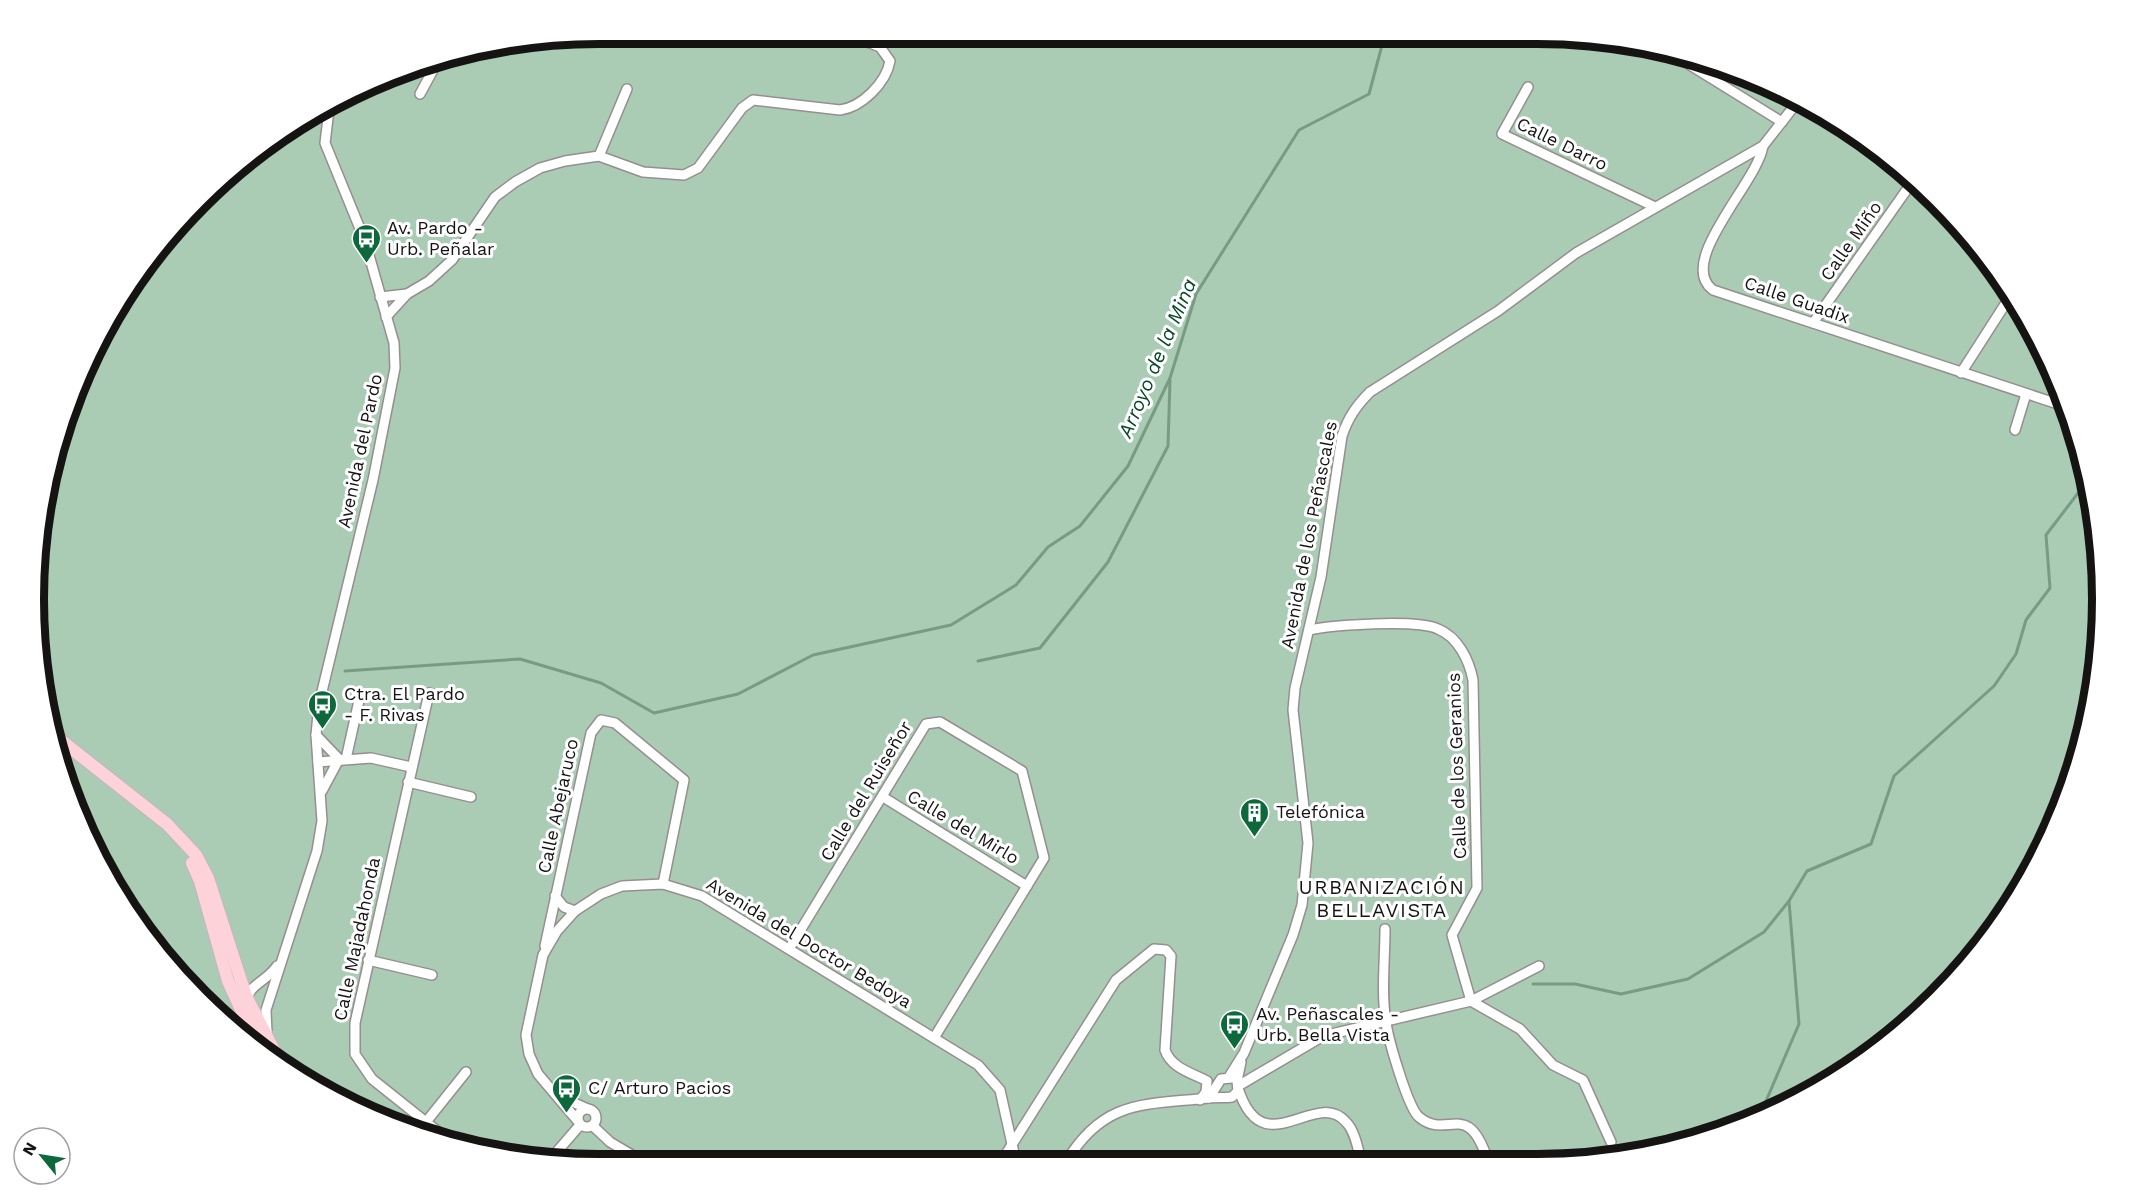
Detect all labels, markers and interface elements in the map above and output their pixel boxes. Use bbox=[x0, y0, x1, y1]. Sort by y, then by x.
street label: Calle Darro bbox=[1513, 113, 1611, 175]
street label: Calle Miño bbox=[1816, 197, 1886, 284]
place label: Av. Pardo - Urb. Peñalar bbox=[387, 217, 494, 259]
bus stop icon: Av. Pardo - Urb. Peñalar bbox=[350, 222, 382, 264]
street label: Calle Guadix bbox=[1742, 272, 1853, 327]
water label: Arroyo de la Mina bbox=[1112, 275, 1201, 442]
street label: Avenida del Pardo bbox=[333, 372, 386, 530]
street label: Avenida de los Peñascales bbox=[1276, 419, 1341, 651]
street label: Calle de los Geranios bbox=[1443, 672, 1470, 860]
place label: Ctra. El Pardo - F. Rivas bbox=[344, 683, 465, 725]
bus stop icon: Ctra. El Pardo - F. Rivas bbox=[307, 688, 339, 730]
street label: Calle del Ruiseñor bbox=[815, 717, 916, 865]
street label: Calle Abejaruco bbox=[533, 737, 582, 875]
street label: Calle del Mirlo bbox=[904, 785, 1023, 868]
building icon: Telefónica bbox=[1239, 796, 1271, 838]
place label: Telefónica bbox=[1276, 801, 1365, 822]
street label: Calle Majadahonda bbox=[329, 855, 384, 1023]
street label: Avenida del Doctor Bedoya bbox=[703, 873, 916, 1012]
district label: URBANIZACIÓN BELLAVISTA bbox=[1299, 875, 1465, 922]
place label: Av. Peñascales - Urb. Bella Vista bbox=[1256, 1003, 1399, 1045]
bus stop icon: Av. Peñascales - Urb. Bella Vista bbox=[1219, 1008, 1251, 1050]
bus stop icon: C/ Arturo Pacios bbox=[551, 1072, 583, 1114]
place label: C/ Arturo Pacios bbox=[588, 1077, 731, 1098]
north arrow bbox=[12, 1126, 72, 1186]
text: N bbox=[18, 1139, 41, 1159]

